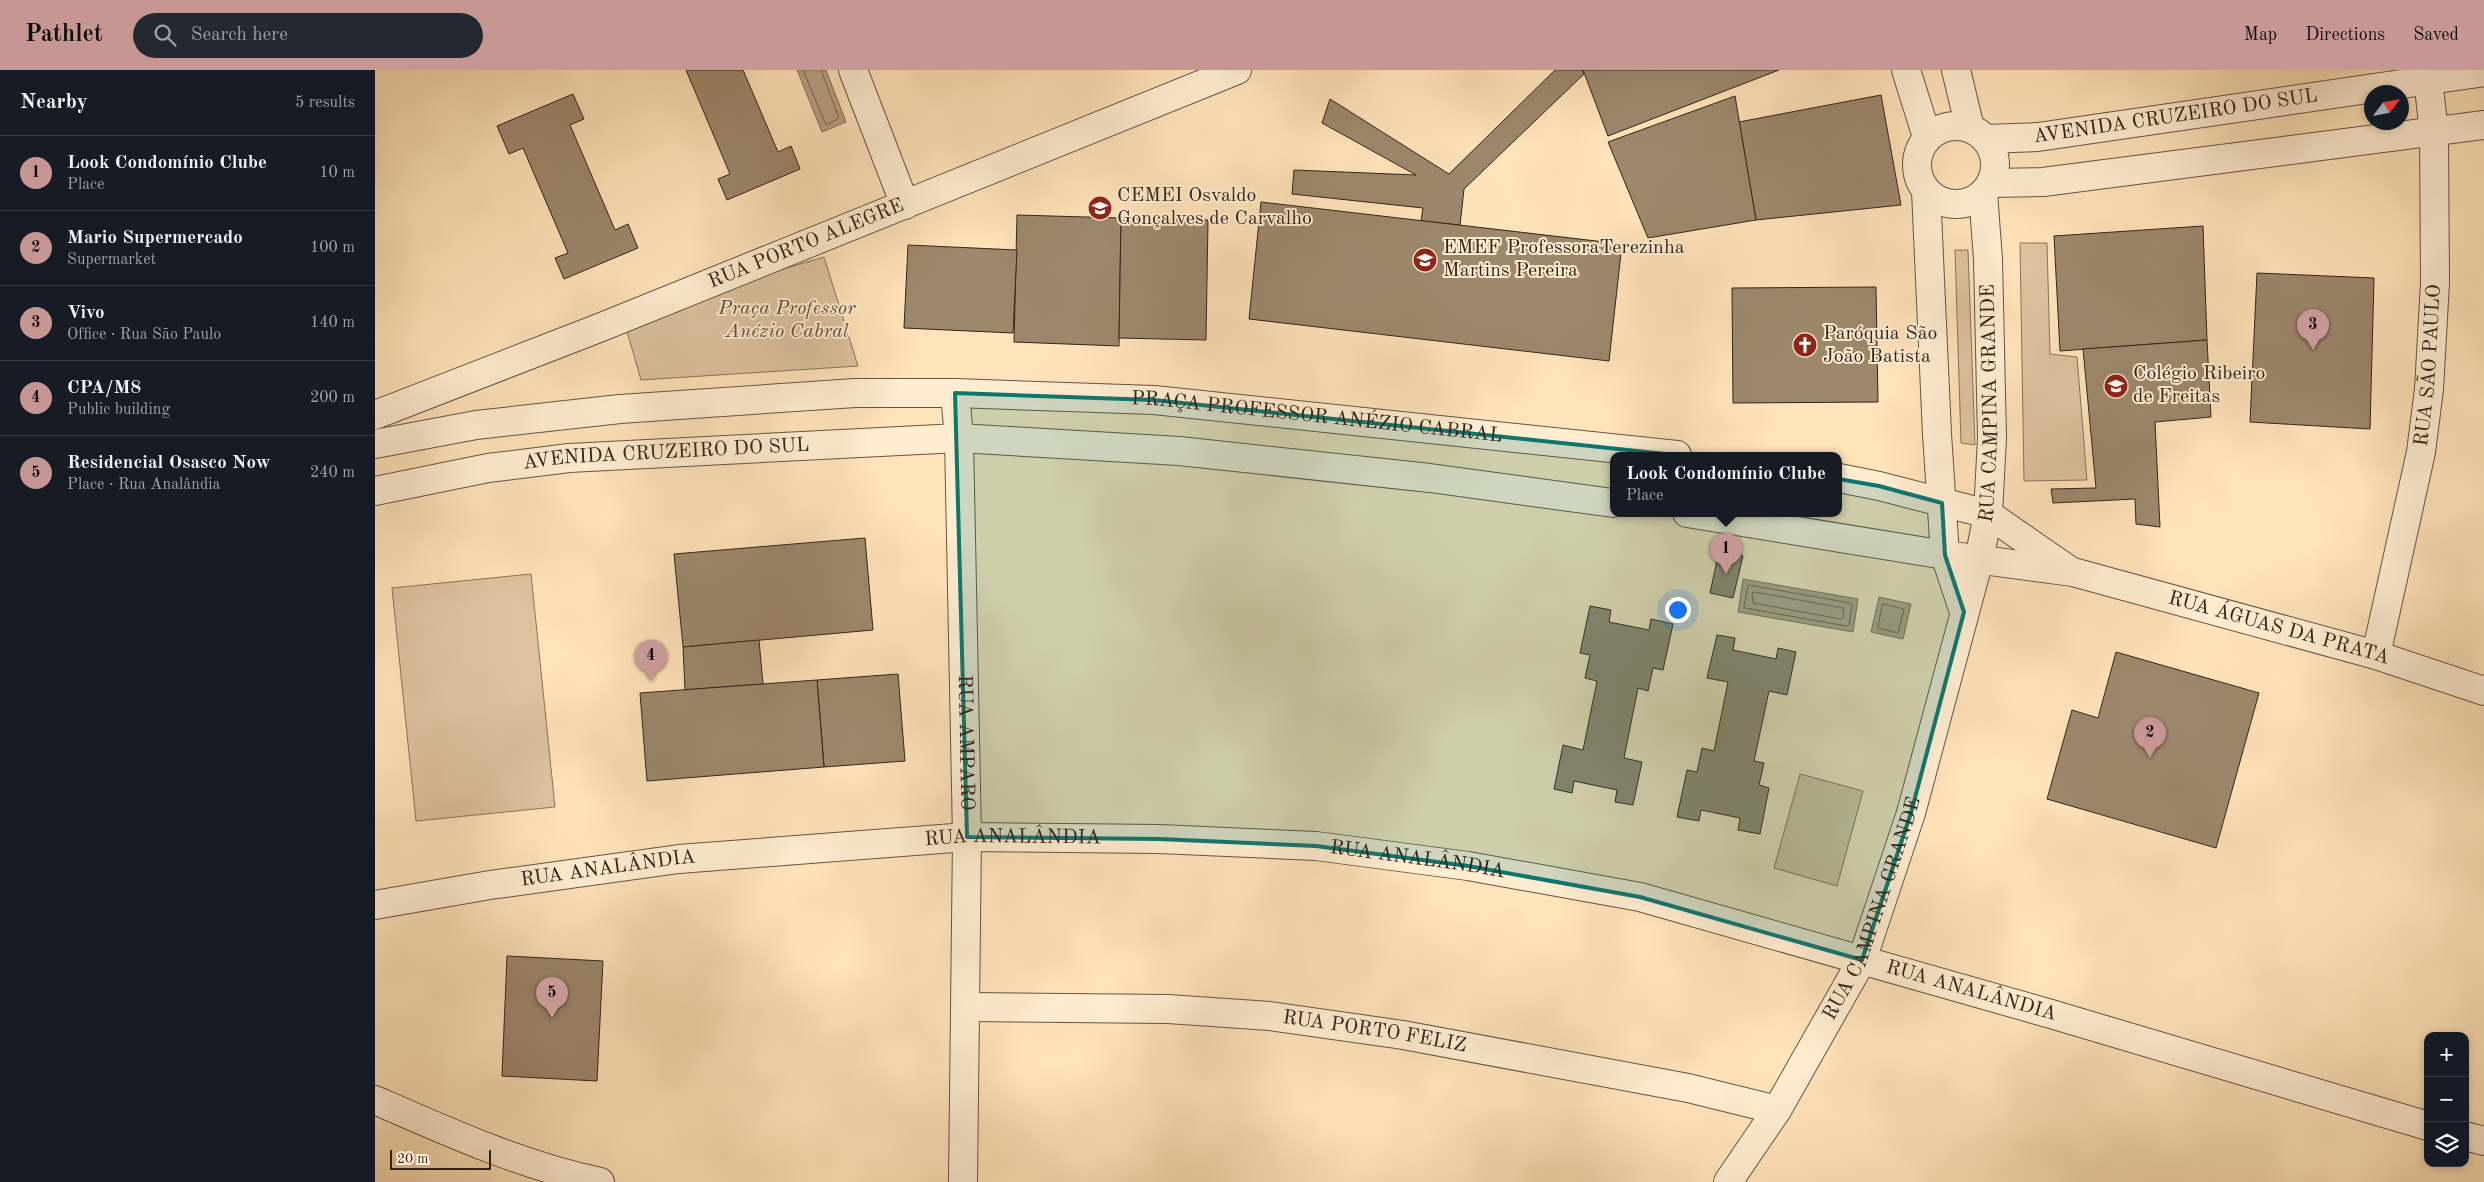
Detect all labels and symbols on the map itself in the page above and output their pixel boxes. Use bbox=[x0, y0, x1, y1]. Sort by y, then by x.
north arrow bbox=[2364, 85, 2409, 130]
street label: AVENIDA CRUZEIRO DO SUL bbox=[2032, 86, 2319, 148]
place label: CEMEI Osvaldo Gonçalves de Carvalho bbox=[1117, 186, 1312, 229]
school or university icon: CEMEI Osvaldo Gonçalves de Carvalho bbox=[1087, 195, 1113, 221]
street label: RUA PORTO ALEGRE bbox=[706, 196, 907, 293]
place label: EMEF ProfessoraTerezinha Martins Pereira bbox=[1443, 238, 1685, 281]
school or university icon: EMEF ProfessoraTerezinha Martins Pereira bbox=[1412, 247, 1438, 273]
street label: RUA CAMPINA GRANDE bbox=[1977, 284, 2002, 524]
street label: RUA SÃO PAULO bbox=[2412, 284, 2445, 448]
park label: Praça Professor Anézio Cabral bbox=[717, 299, 856, 342]
pin: 3 bbox=[2297, 309, 2329, 350]
place label: Paróquia São João Batista bbox=[1823, 324, 1938, 367]
church icon: Paróquia São João Batista bbox=[1792, 332, 1818, 358]
place label: Colégio Ribeiro de Freitas bbox=[2133, 364, 2265, 407]
school or university icon: Colégio Ribeiro de Freitas bbox=[2103, 373, 2129, 399]
street label: PRAÇA PROFESSOR ANÉZIO CABRAL bbox=[1131, 389, 1503, 447]
street label: AVENIDA CRUZEIRO DO SUL bbox=[522, 436, 810, 474]
pin: 1 bbox=[1710, 533, 1742, 574]
street label: RUA ÁGUAS DA PRATA bbox=[2166, 589, 2392, 669]
your location bbox=[1665, 597, 1691, 623]
pin: 4 bbox=[635, 640, 667, 681]
street label: RUA AMPARO bbox=[954, 675, 976, 811]
pin: 2 bbox=[2134, 717, 2166, 758]
street label: RUA CAMPINA GRANDE bbox=[1820, 795, 1925, 1024]
street label: RUA ANALÂNDIA bbox=[924, 825, 1101, 850]
street label: RUA ANALÂNDIA bbox=[1329, 838, 1507, 882]
street label: RUA ANALÂNDIA bbox=[519, 848, 696, 891]
street label: RUA ANALÂNDIA bbox=[1884, 958, 2059, 1025]
pin: 5 bbox=[536, 977, 568, 1018]
street label: RUA PORTO FELIZ bbox=[1281, 1008, 1468, 1057]
scale bar bbox=[390, 1147, 491, 1170]

